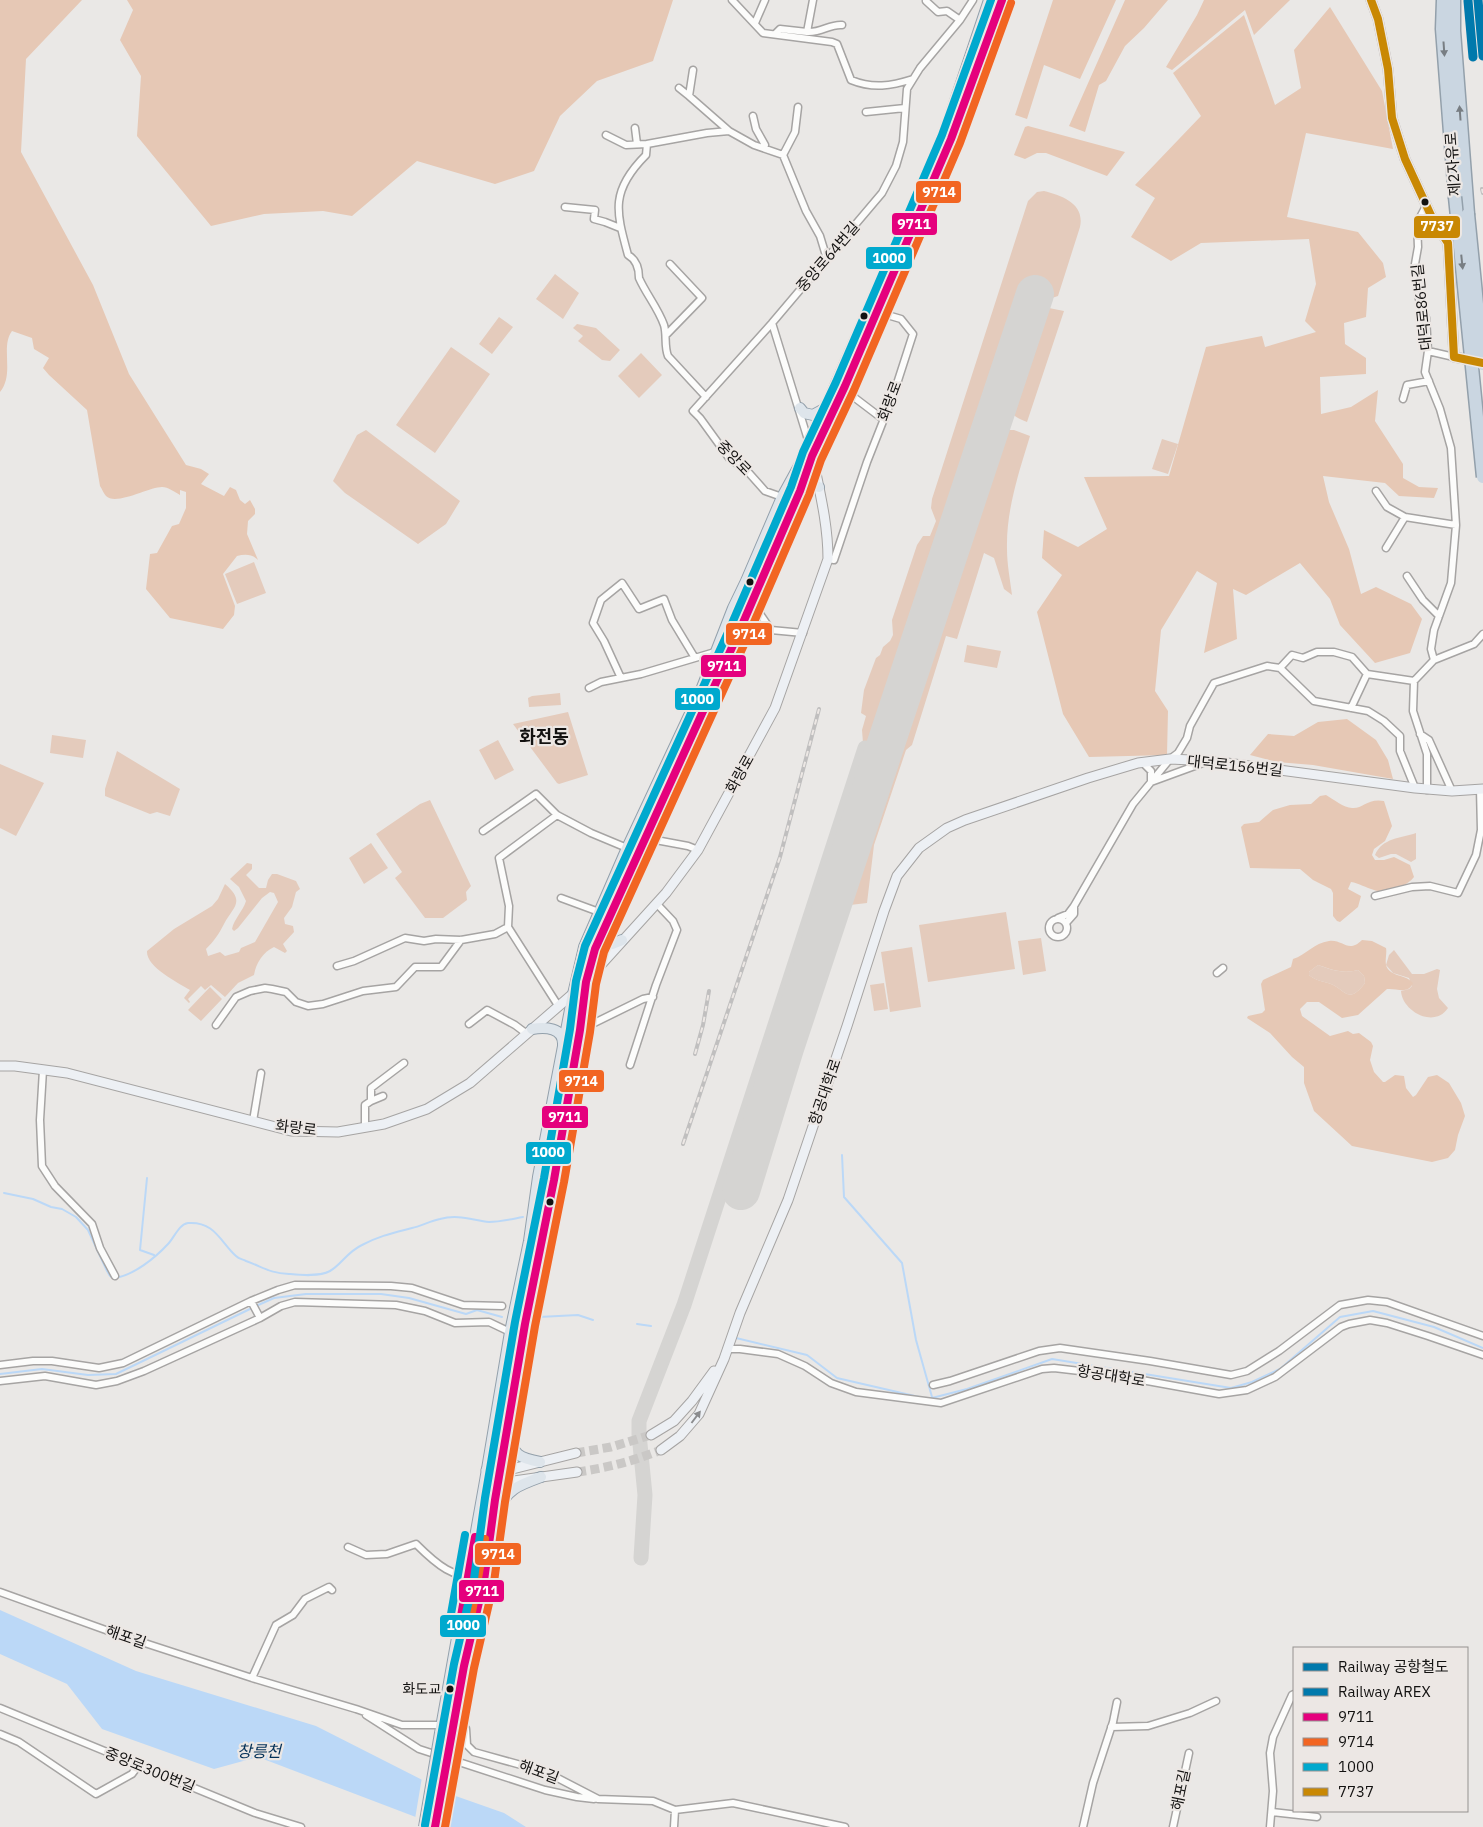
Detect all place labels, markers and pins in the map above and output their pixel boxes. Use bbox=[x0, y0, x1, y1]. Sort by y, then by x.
unlabelled marker bbox=[1420, 197, 1430, 207]
unlabelled marker bbox=[859, 311, 869, 321]
unlabelled marker bbox=[745, 577, 755, 587]
unlabelled marker bbox=[545, 1197, 555, 1207]
place label: 화도교 bbox=[402, 1680, 441, 1698]
marker: 화도교 bbox=[445, 1684, 455, 1694]

